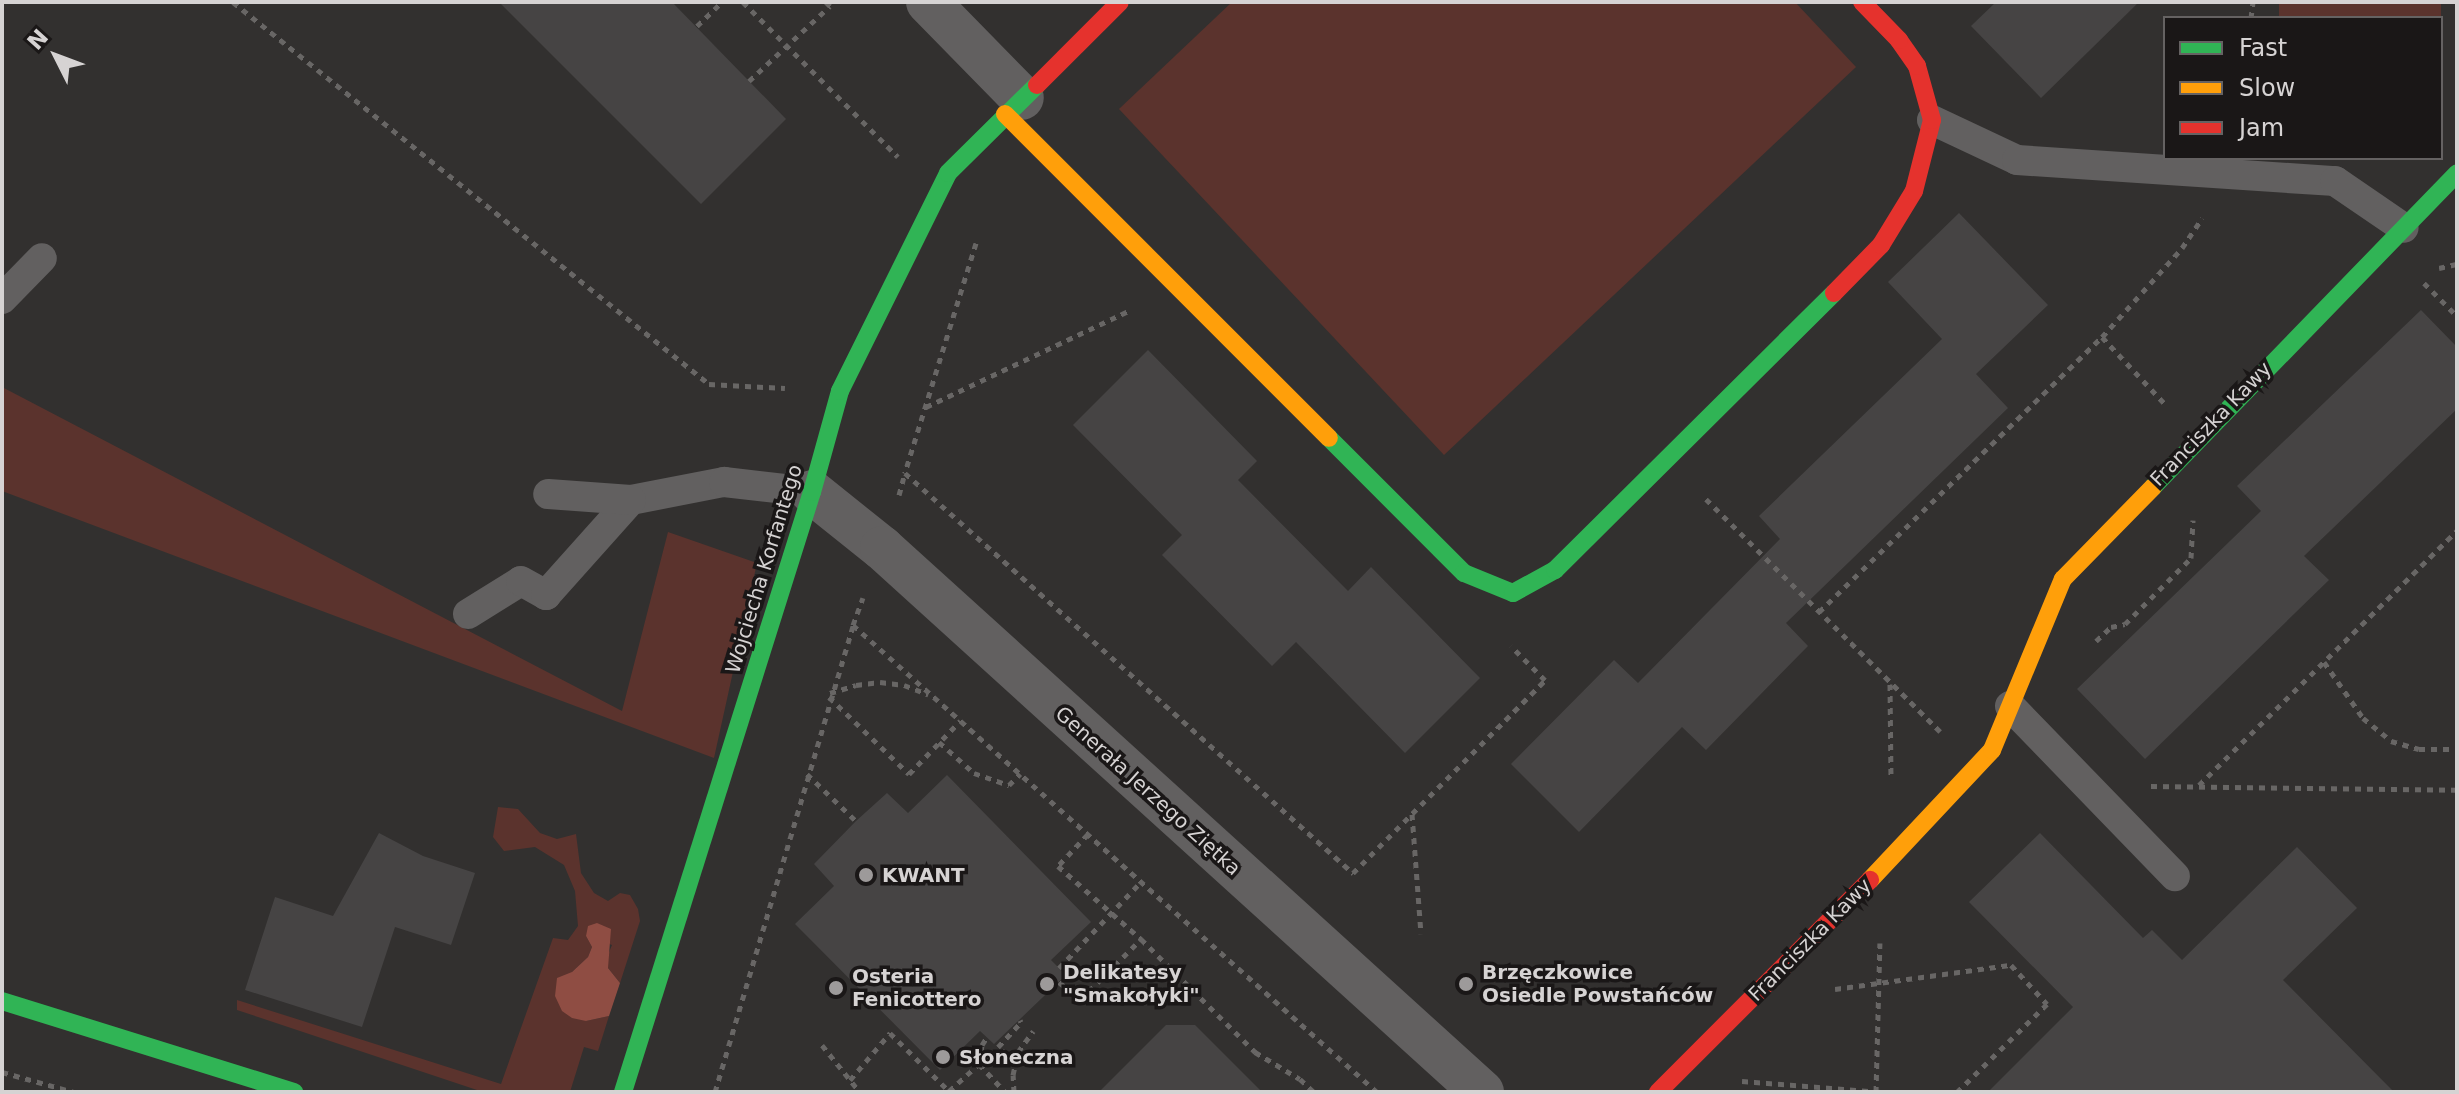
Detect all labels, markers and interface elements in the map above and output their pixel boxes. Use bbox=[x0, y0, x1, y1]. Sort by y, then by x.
north arrow bbox=[16, 16, 96, 96]
legend bbox=[2163, 16, 2443, 160]
text: N bbox=[22, 24, 53, 55]
text: Fast bbox=[2239, 34, 2287, 62]
text: Slow bbox=[2239, 74, 2295, 102]
text: Jam bbox=[2239, 114, 2284, 142]
street label: Franciszka Kawy bbox=[2145, 357, 2277, 491]
street label: Wojciecha Korfantego bbox=[721, 462, 807, 676]
street label: Generała Jerzego Ziętka bbox=[1050, 701, 1246, 881]
place label: KWANT bbox=[882, 863, 965, 887]
marker: KWANT bbox=[857, 866, 875, 884]
street label: Franciszka Kawy bbox=[1744, 874, 1876, 1006]
place label: Delikatesy "Smakołyki" bbox=[1063, 960, 1200, 1007]
place label: Brzęczkowice Osiedle Powstańców bbox=[1482, 960, 1713, 1007]
place label: Osteria Fenicottero bbox=[852, 964, 981, 1011]
marker: Delikatesy "Smakołyki" bbox=[1038, 975, 1056, 993]
marker: Brzęczkowice Osiedle Powstańców bbox=[1457, 975, 1475, 993]
marker: Osteria Fenicottero bbox=[827, 979, 845, 997]
place label: Słoneczna bbox=[959, 1045, 1074, 1069]
marker: Słoneczna bbox=[934, 1048, 952, 1066]

